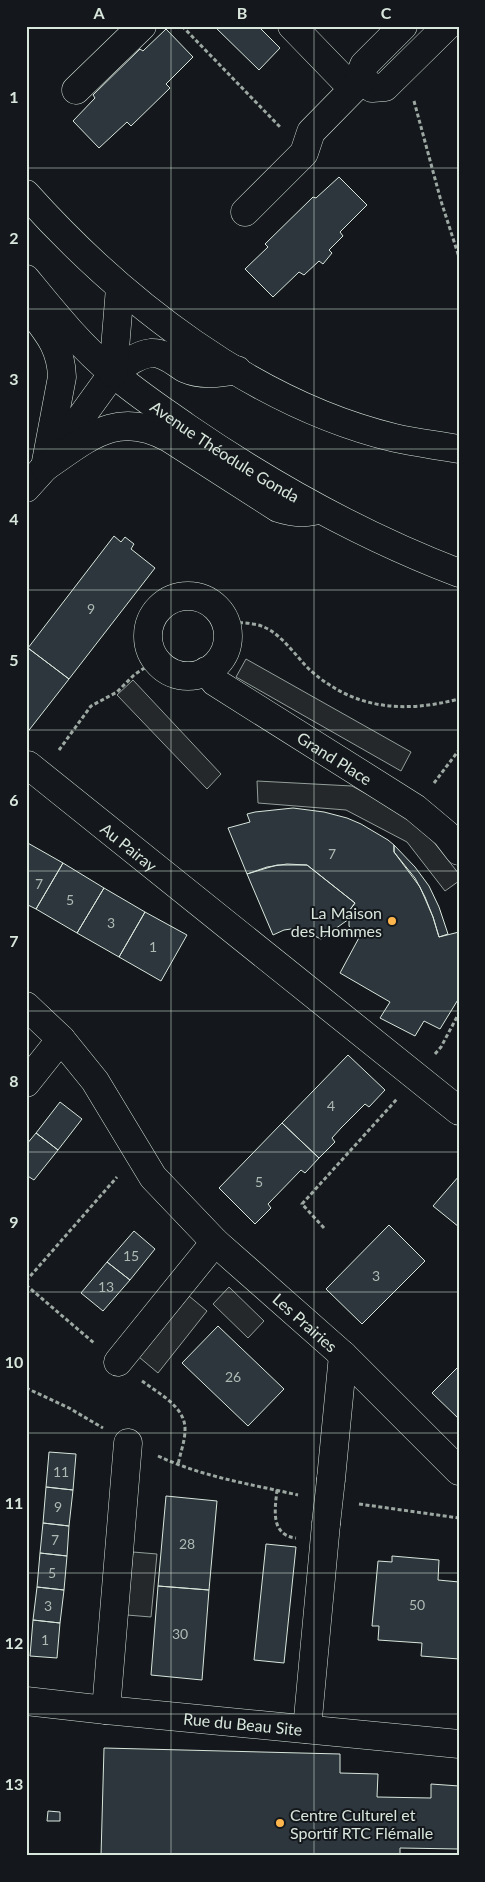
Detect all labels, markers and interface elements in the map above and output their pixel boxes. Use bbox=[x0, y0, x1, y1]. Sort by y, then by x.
text: A bbox=[92, 3, 105, 22]
text: B bbox=[237, 3, 247, 22]
text: C bbox=[381, 3, 392, 22]
text: 1 bbox=[9, 87, 19, 106]
text: 2 bbox=[9, 228, 19, 247]
text: 3 bbox=[9, 369, 19, 388]
street label: Avenue Théodule Gonda bbox=[147, 396, 303, 505]
text: 4 bbox=[9, 509, 19, 528]
house number: 9 bbox=[87, 600, 95, 617]
text: 5 bbox=[9, 650, 19, 669]
street label: Grand Place bbox=[294, 727, 376, 788]
text: 6 bbox=[9, 790, 19, 809]
street label: Au Pairay bbox=[97, 818, 162, 875]
house number: 7 bbox=[328, 845, 336, 862]
house number: 7 bbox=[35, 875, 43, 892]
house number: 5 bbox=[66, 891, 74, 908]
place label: La Maison des Hommes bbox=[291, 903, 382, 940]
house number: 3 bbox=[107, 914, 115, 931]
marker: La Maison des Hommes bbox=[386, 915, 398, 927]
text: 7 bbox=[9, 931, 19, 950]
house number: 1 bbox=[149, 938, 157, 955]
text: 8 bbox=[9, 1071, 19, 1090]
house number: 4 bbox=[327, 1097, 335, 1114]
house number: 5 bbox=[255, 1173, 263, 1190]
text: 9 bbox=[9, 1212, 19, 1231]
house number: 15 bbox=[123, 1247, 139, 1264]
house number: 3 bbox=[372, 1267, 380, 1284]
house number: 13 bbox=[98, 1278, 114, 1295]
street label: Les Prairies bbox=[270, 1289, 342, 1355]
text: 10 bbox=[5, 1352, 23, 1371]
house number: 26 bbox=[225, 1368, 241, 1385]
house number: 11 bbox=[53, 1463, 69, 1480]
text: 11 bbox=[5, 1493, 23, 1512]
house number: 9 bbox=[54, 1498, 62, 1515]
house number: 7 bbox=[51, 1531, 59, 1548]
house number: 28 bbox=[179, 1535, 195, 1552]
house number: 5 bbox=[48, 1564, 56, 1581]
house number: 50 bbox=[409, 1596, 425, 1613]
house number: 3 bbox=[44, 1597, 52, 1614]
house number: 30 bbox=[172, 1625, 188, 1642]
house number: 1 bbox=[41, 1631, 49, 1648]
text: 12 bbox=[5, 1633, 23, 1652]
street label: Rue du Beau Site bbox=[182, 1708, 303, 1738]
text: 13 bbox=[5, 1774, 23, 1793]
place label: Centre Culturel et Sportif RTC Flémalle bbox=[290, 1805, 433, 1842]
marker: Centre Culturel et Sportif RTC Flémalle bbox=[274, 1817, 286, 1829]

